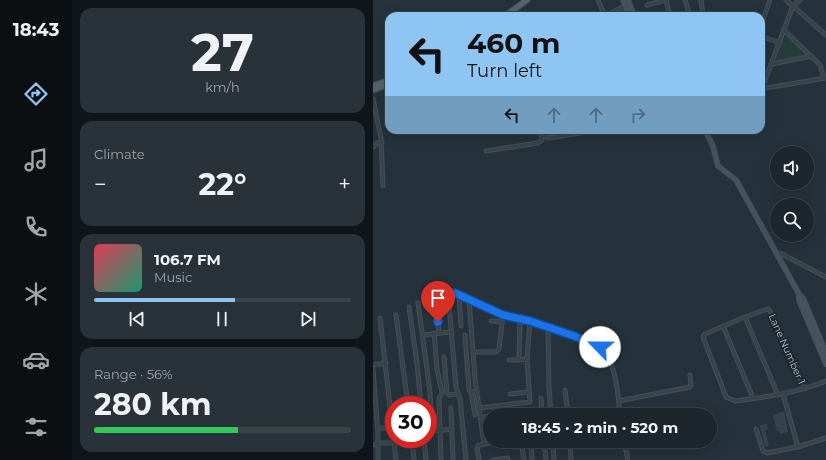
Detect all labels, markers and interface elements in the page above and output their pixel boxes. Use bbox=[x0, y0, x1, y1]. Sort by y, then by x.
text: 18:43 bbox=[13, 19, 59, 41]
text: 27 bbox=[191, 21, 254, 84]
text: 460 m bbox=[467, 26, 560, 60]
icon: left bbox=[401, 28, 453, 80]
text: Turn left bbox=[467, 60, 542, 82]
text: km/h bbox=[205, 79, 240, 95]
icon: directions bbox=[22, 80, 50, 108]
icon: left bbox=[501, 104, 523, 126]
icon: ahead bbox=[543, 104, 565, 126]
icon: ahead bbox=[585, 104, 607, 126]
icon: right bbox=[627, 104, 649, 126]
icon: music bbox=[22, 146, 50, 174]
text: Climate bbox=[94, 146, 145, 162]
map controls bbox=[770, 146, 814, 242]
button: sound bbox=[770, 146, 814, 190]
text: 22° bbox=[199, 166, 246, 203]
text: − bbox=[94, 171, 107, 198]
text: + bbox=[338, 171, 351, 198]
button: search bbox=[770, 198, 814, 242]
icon: phone bbox=[22, 213, 50, 241]
text: 106.7 FM bbox=[154, 250, 221, 269]
text: Music bbox=[154, 269, 192, 285]
icon: climate bbox=[22, 280, 50, 308]
pin bbox=[421, 281, 455, 322]
icon: arrive bbox=[427, 287, 449, 309]
icon: previous bbox=[126, 308, 148, 330]
icon: pause bbox=[211, 308, 233, 330]
icon: next bbox=[297, 308, 319, 330]
street label: Lane Number 1 bbox=[766, 312, 808, 386]
position arrow bbox=[579, 326, 621, 368]
icon: car bbox=[22, 346, 50, 374]
text: Range · 56% bbox=[94, 366, 172, 382]
text: 280 km bbox=[94, 386, 211, 423]
speed limit sign: 30 bbox=[385, 396, 437, 448]
icon: filters bbox=[22, 413, 50, 441]
text: 18:45 · 2 min · 520 m bbox=[522, 418, 678, 437]

